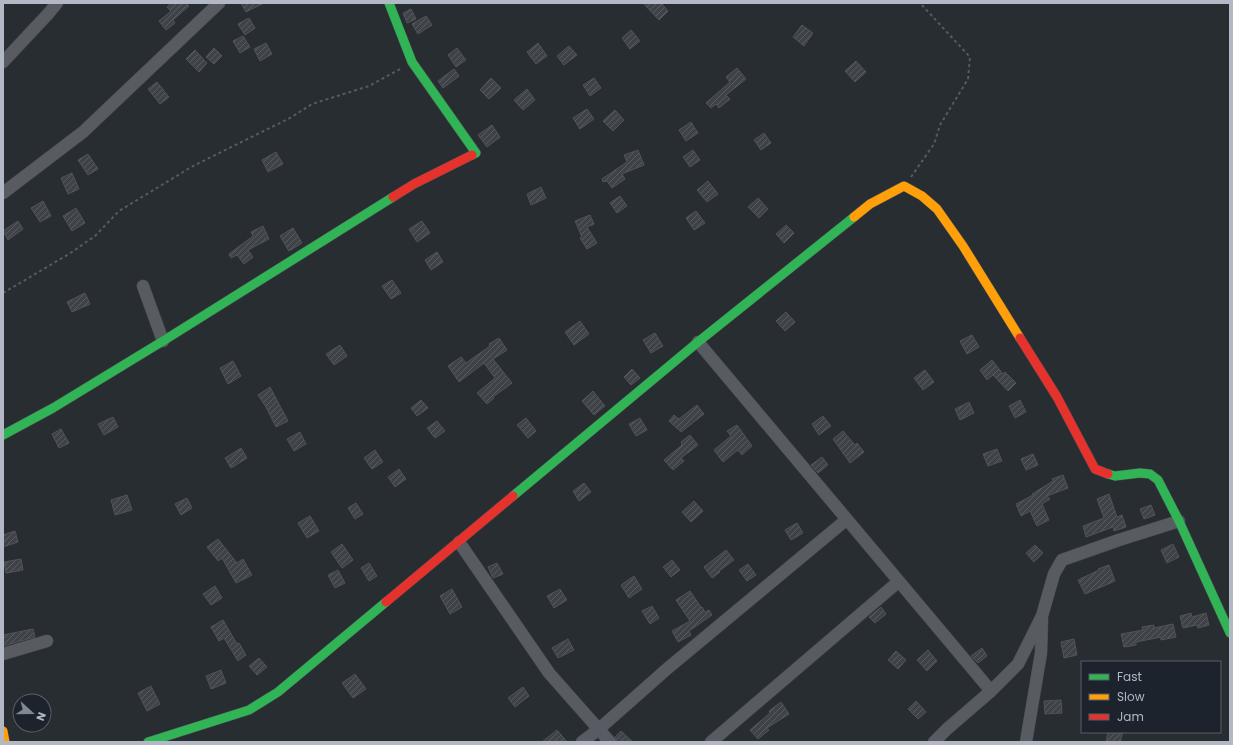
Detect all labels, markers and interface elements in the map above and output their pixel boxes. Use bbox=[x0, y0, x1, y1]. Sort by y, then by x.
legend bbox=[1081, 661, 1221, 733]
text: Fast bbox=[1117, 668, 1142, 685]
text: Slow bbox=[1117, 688, 1145, 705]
north arrow bbox=[12, 693, 52, 733]
text: Jam bbox=[1117, 708, 1144, 725]
text: N bbox=[32, 710, 50, 723]

